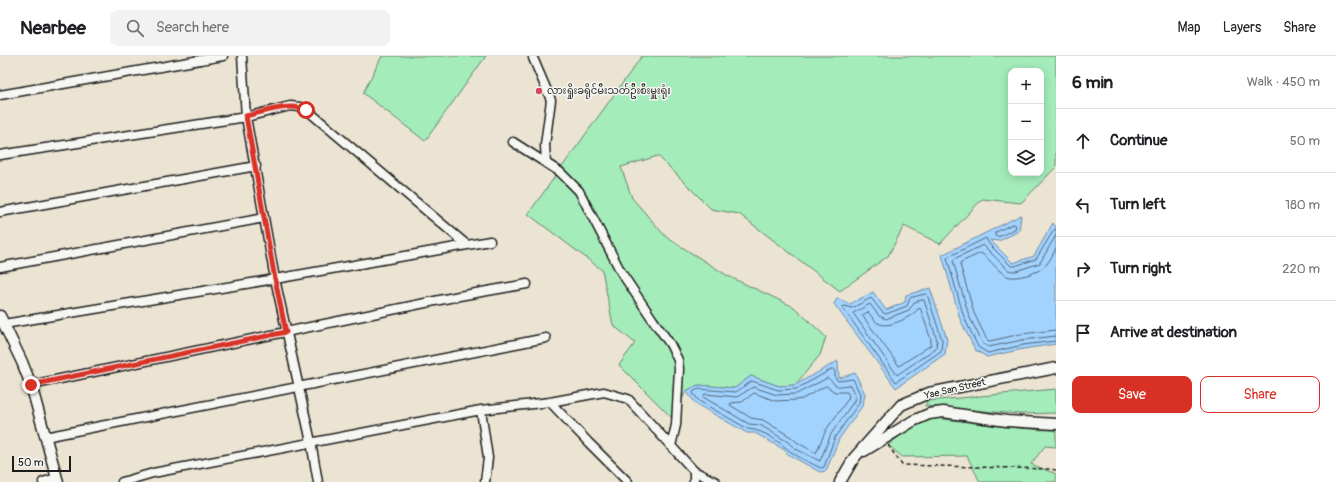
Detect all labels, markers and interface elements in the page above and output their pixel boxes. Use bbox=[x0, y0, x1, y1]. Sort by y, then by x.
search box bbox=[110, 10, 390, 46]
text: Nearbee bbox=[20, 16, 86, 40]
icon: search bbox=[124, 17, 146, 39]
text: Search here bbox=[156, 18, 229, 37]
text: Map bbox=[1178, 19, 1201, 36]
text: Layers bbox=[1223, 19, 1261, 36]
text: Share bbox=[1283, 19, 1316, 36]
map controls bbox=[1008, 68, 1044, 176]
button: + bbox=[1008, 68, 1044, 104]
text: 6 min bbox=[1072, 72, 1113, 93]
text: Walk · 450 m bbox=[1247, 74, 1320, 90]
place label: လားရှိုးခရိုင်မီးသတ်ဦးစီးမှူးရုံး bbox=[547, 83, 671, 99]
marker: လားရှိုးခရိုင်မီးသတ်ဦးစီးမှူးရုံး bbox=[534, 86, 544, 96]
route start bbox=[297, 101, 315, 119]
button: − bbox=[1008, 104, 1044, 140]
icon: ahead bbox=[1072, 130, 1094, 152]
text: Continue bbox=[1110, 131, 1168, 150]
text: 50 m bbox=[1290, 133, 1320, 149]
button: layers bbox=[1008, 140, 1044, 176]
icon: left bbox=[1072, 194, 1094, 216]
text: Turn left bbox=[1110, 195, 1166, 214]
text: 180 m bbox=[1285, 197, 1320, 213]
icon: right bbox=[1072, 258, 1094, 280]
text: Turn right bbox=[1110, 259, 1171, 278]
text: 220 m bbox=[1282, 261, 1320, 277]
icon: arrive bbox=[1072, 322, 1094, 344]
text: Arrive at destination bbox=[1110, 323, 1237, 342]
route end bbox=[22, 376, 40, 394]
street label: Yae San Street bbox=[922, 376, 988, 402]
button: Save bbox=[1072, 376, 1192, 413]
button: Share bbox=[1200, 376, 1320, 413]
scale bar bbox=[12, 454, 71, 473]
text: 50 m bbox=[18, 456, 44, 469]

